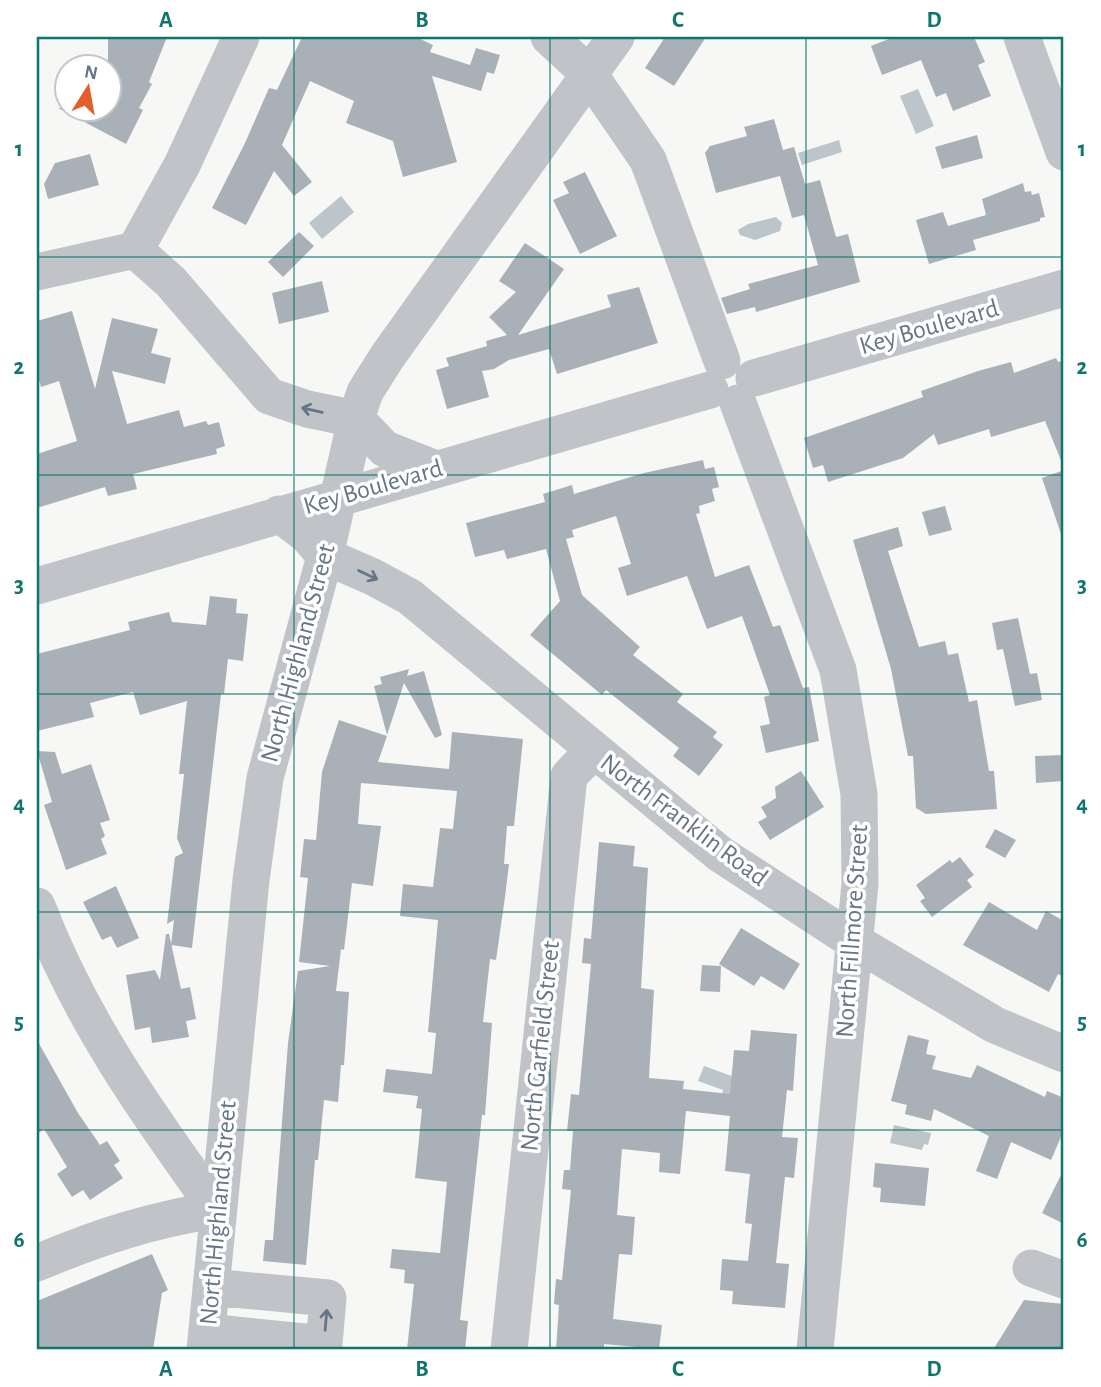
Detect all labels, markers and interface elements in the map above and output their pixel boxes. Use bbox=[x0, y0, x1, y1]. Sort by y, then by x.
text: A bbox=[159, 9, 173, 32]
text: B bbox=[415, 9, 429, 32]
text: C bbox=[672, 9, 684, 32]
text: D bbox=[926, 9, 942, 32]
north arrow bbox=[52, 52, 122, 122]
text: N bbox=[83, 62, 99, 83]
text: 1 bbox=[15, 138, 23, 161]
text: 1 bbox=[1078, 138, 1086, 161]
street label: Key Boulevard bbox=[857, 295, 1001, 359]
text: 2 bbox=[14, 356, 25, 379]
text: 2 bbox=[1077, 356, 1088, 379]
one-way arrow bbox=[301, 403, 324, 416]
street label: Key Boulevard bbox=[301, 455, 445, 519]
street label: North Highland Street bbox=[256, 541, 340, 765]
one-way arrow bbox=[357, 568, 378, 582]
text: 3 bbox=[14, 574, 24, 597]
text: 3 bbox=[1077, 574, 1087, 597]
street label: North Franklin Road bbox=[596, 749, 772, 891]
text: 4 bbox=[13, 793, 25, 816]
text: 4 bbox=[1076, 793, 1088, 816]
street label: North Fillmore Street bbox=[832, 823, 872, 1039]
street label: North Garfield Street bbox=[516, 939, 564, 1153]
text: 5 bbox=[14, 1011, 24, 1034]
text: 5 bbox=[1077, 1011, 1087, 1034]
street label: North Highland Street bbox=[195, 1100, 241, 1326]
text: 6 bbox=[13, 1229, 25, 1252]
text: 6 bbox=[1076, 1229, 1088, 1252]
one-way arrow bbox=[320, 1309, 333, 1331]
text: A bbox=[159, 1358, 173, 1381]
text: B bbox=[415, 1358, 429, 1381]
text: C bbox=[672, 1358, 684, 1381]
text: D bbox=[926, 1358, 942, 1381]

